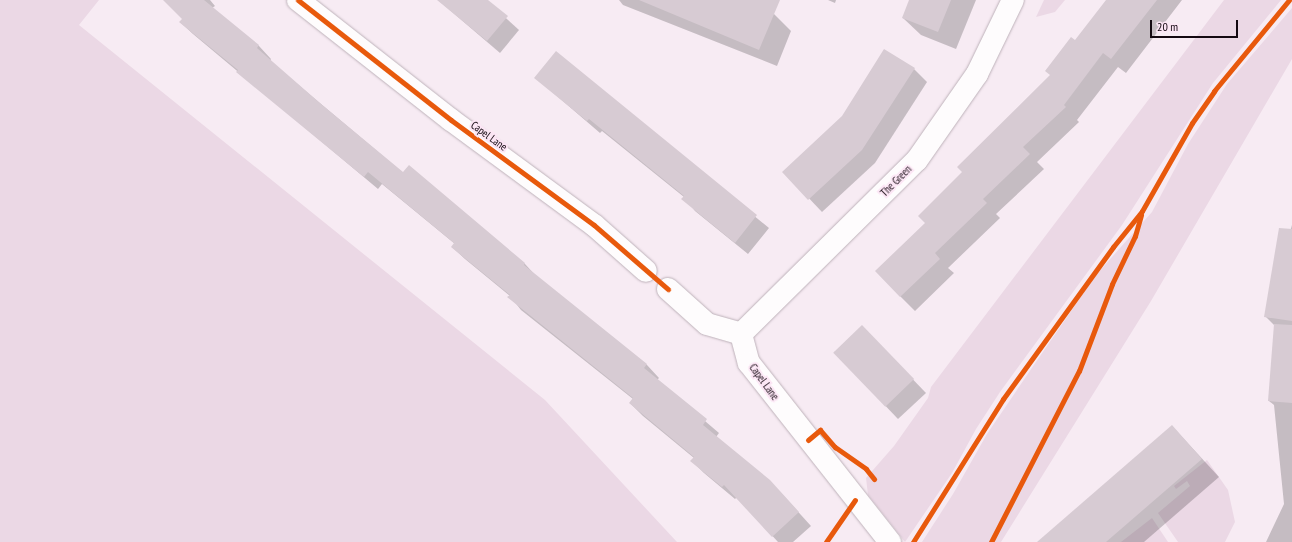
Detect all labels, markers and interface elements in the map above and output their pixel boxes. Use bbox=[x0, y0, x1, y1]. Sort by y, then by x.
scale bar bbox=[1152, 12, 1240, 38]
text: 20 m bbox=[1157, 19, 1178, 34]
street label: Capel Lane bbox=[468, 118, 510, 154]
street label: The Green bbox=[878, 163, 914, 199]
street label: Capel Lane bbox=[746, 361, 782, 403]

